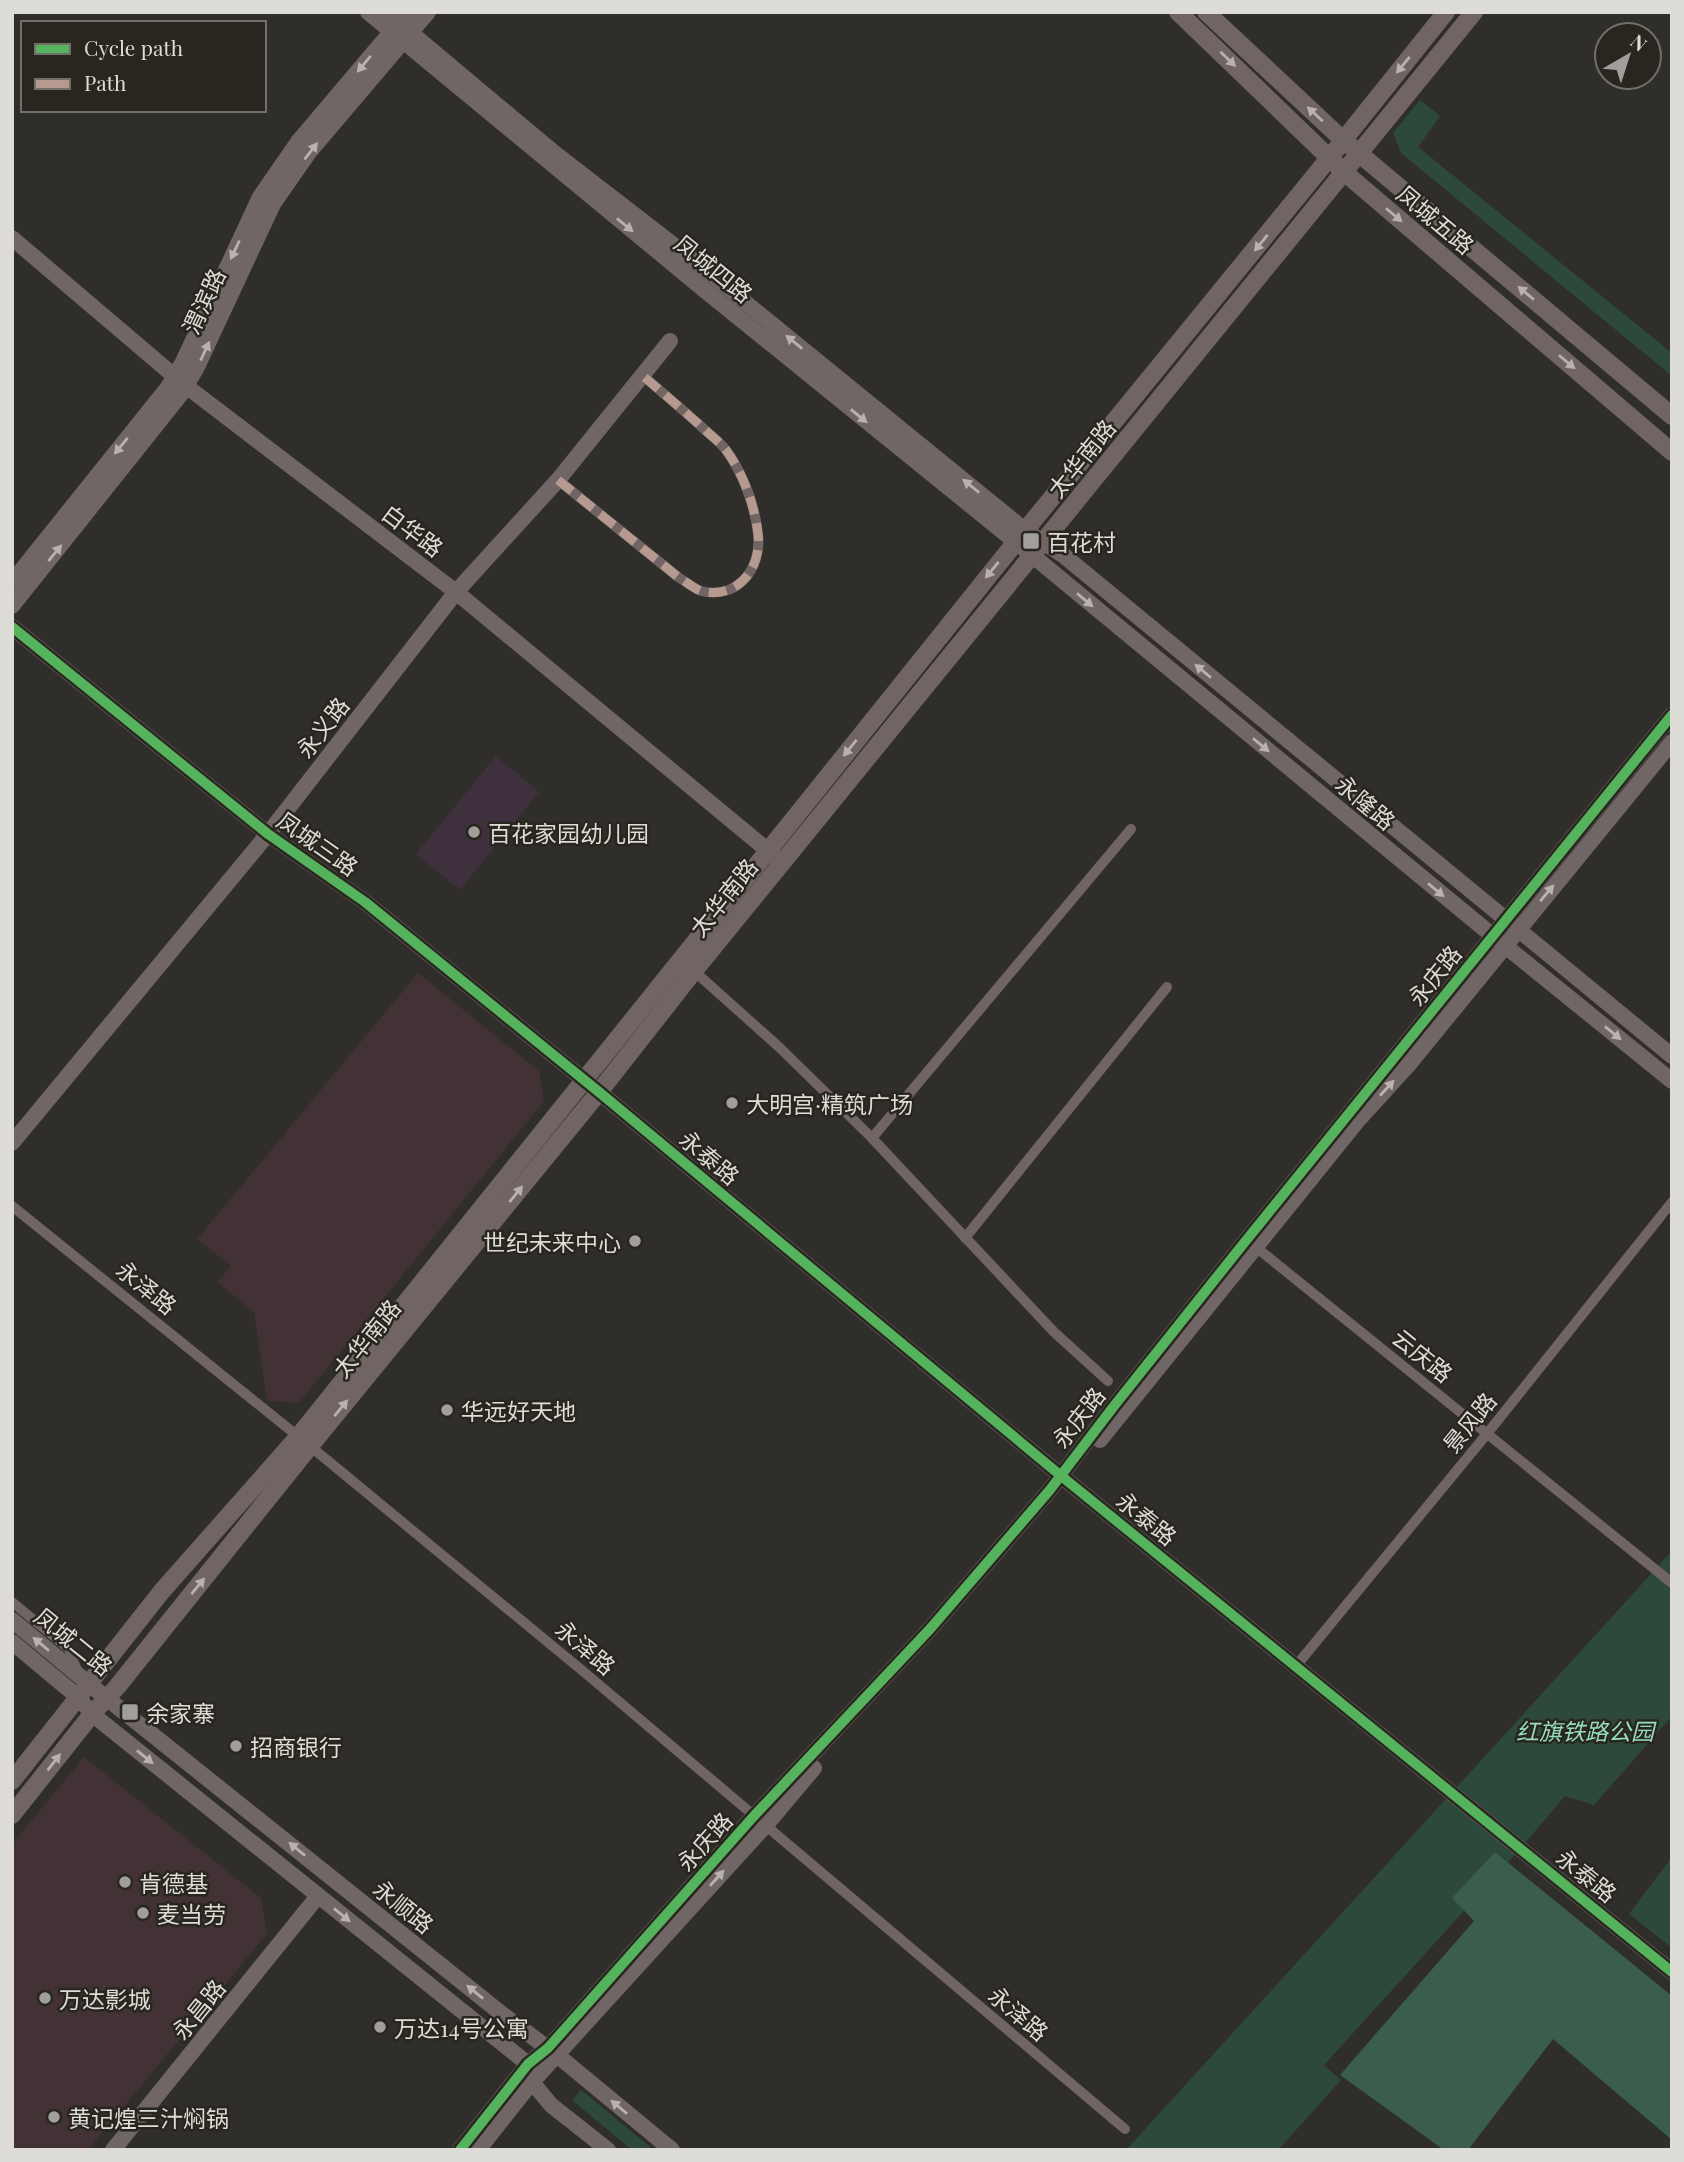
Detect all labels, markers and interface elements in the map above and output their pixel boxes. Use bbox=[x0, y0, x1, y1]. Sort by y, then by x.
legend bbox=[21, 21, 266, 112]
north arrow bbox=[1593, 21, 1663, 91]
text: N bbox=[1626, 28, 1653, 57]
text: Cycle path bbox=[84, 33, 184, 61]
one-way arrow bbox=[1219, 51, 1236, 68]
one-way arrow bbox=[357, 56, 372, 73]
one-way arrow bbox=[1396, 56, 1411, 74]
text: Path bbox=[84, 68, 127, 96]
one-way arrow bbox=[1306, 106, 1324, 122]
one-way arrow bbox=[303, 142, 318, 160]
street label: 凤城五路 bbox=[1391, 178, 1481, 260]
one-way arrow bbox=[1385, 207, 1402, 222]
one-way arrow bbox=[616, 218, 634, 233]
street label: 凤城四路 bbox=[668, 227, 760, 309]
one-way arrow bbox=[1253, 233, 1268, 251]
one-way arrow bbox=[229, 240, 241, 260]
street label: 渭滨路 bbox=[174, 263, 232, 339]
one-way arrow bbox=[1517, 286, 1534, 301]
one-way arrow bbox=[786, 335, 804, 350]
one-way arrow bbox=[199, 341, 211, 361]
one-way arrow bbox=[1558, 354, 1575, 369]
one-way arrow bbox=[849, 408, 867, 423]
street label: 太华南路 bbox=[1040, 412, 1122, 504]
one-way arrow bbox=[114, 436, 129, 454]
one-way arrow bbox=[962, 479, 979, 494]
street label: 白华路 bbox=[376, 497, 450, 563]
place label: 百花村 bbox=[1047, 526, 1116, 557]
marker: 百花村 bbox=[1021, 531, 1041, 551]
one-way arrow bbox=[47, 544, 62, 561]
one-way arrow bbox=[985, 561, 1000, 579]
one-way arrow bbox=[1077, 592, 1094, 607]
one-way arrow bbox=[1194, 664, 1211, 679]
street label: 永义路 bbox=[289, 690, 355, 764]
one-way arrow bbox=[1252, 737, 1269, 752]
one-way arrow bbox=[843, 738, 858, 756]
street label: 永隆路 bbox=[1330, 768, 1402, 836]
street label: 凤城三路 bbox=[271, 804, 365, 882]
place label: 百花家园幼儿园 bbox=[488, 817, 649, 848]
marker: 百花家园幼儿园 bbox=[466, 824, 482, 840]
street label: 太华南路 bbox=[682, 851, 764, 943]
one-way arrow bbox=[1428, 882, 1445, 897]
one-way arrow bbox=[1539, 885, 1554, 902]
street label: 永庆路 bbox=[1400, 938, 1468, 1012]
one-way arrow bbox=[1604, 1025, 1621, 1040]
one-way arrow bbox=[1379, 1079, 1395, 1097]
place label: 大明宫·精筑广场 bbox=[746, 1088, 913, 1119]
marker: 大明宫·精筑广场 bbox=[724, 1095, 740, 1111]
street label: 永泰路 bbox=[674, 1123, 746, 1191]
one-way arrow bbox=[508, 1186, 523, 1204]
place label: 世纪未来中心 bbox=[483, 1226, 621, 1257]
marker: 世纪未来中心 bbox=[627, 1233, 643, 1249]
street label: 永泽路 bbox=[110, 1253, 184, 1321]
street label: 太华南路 bbox=[325, 1292, 407, 1384]
street label: 云庆路 bbox=[1386, 1321, 1460, 1389]
street label: 永庆路 bbox=[1045, 1380, 1111, 1454]
street label: 景风路 bbox=[1435, 1385, 1503, 1459]
place label: 华远好天地 bbox=[461, 1395, 576, 1426]
one-way arrow bbox=[333, 1400, 348, 1417]
marker: 华远好天地 bbox=[439, 1402, 455, 1418]
street label: 永泰路 bbox=[1110, 1484, 1184, 1552]
one-way arrow bbox=[191, 1577, 206, 1595]
street label: 凤城二路 bbox=[28, 1600, 120, 1682]
street label: 永泽路 bbox=[550, 1613, 622, 1681]
one-way arrow bbox=[32, 1636, 50, 1651]
place label: 余家寨 bbox=[146, 1697, 215, 1728]
marker: 余家寨 bbox=[120, 1702, 140, 1722]
park label: 红旗铁路公园 bbox=[1516, 1715, 1657, 1746]
place label: 招商银行 bbox=[250, 1731, 342, 1762]
marker: 招商银行 bbox=[228, 1738, 244, 1754]
one-way arrow bbox=[136, 1749, 154, 1764]
one-way arrow bbox=[47, 1753, 62, 1771]
street label: 永庆路 bbox=[669, 1805, 739, 1877]
street label: 永泰路 bbox=[1550, 1841, 1624, 1909]
one-way arrow bbox=[289, 1842, 307, 1857]
place label: 肯德基 bbox=[139, 1867, 208, 1898]
one-way arrow bbox=[709, 1870, 725, 1887]
street label: 永顺路 bbox=[367, 1872, 441, 1940]
marker: 肯德基 bbox=[117, 1874, 133, 1890]
place label: 麦当劳 bbox=[157, 1898, 226, 1929]
marker: 麦当劳 bbox=[135, 1905, 151, 1921]
one-way arrow bbox=[333, 1907, 350, 1922]
street label: 永昌路 bbox=[164, 1972, 232, 2046]
street label: 永泽路 bbox=[983, 1979, 1055, 2047]
place label: 万达影城 bbox=[59, 1983, 151, 2014]
one-way arrow bbox=[466, 1984, 484, 1999]
marker: 万达影城 bbox=[37, 1990, 53, 2006]
place label: 万达14号公寓 bbox=[394, 2012, 529, 2043]
marker: 万达14号公寓 bbox=[372, 2019, 388, 2035]
one-way arrow bbox=[610, 2099, 628, 2115]
place label: 黄记煌三汁焖锅 bbox=[68, 2102, 229, 2133]
marker: 黄记煌三汁焖锅 bbox=[46, 2109, 62, 2125]

